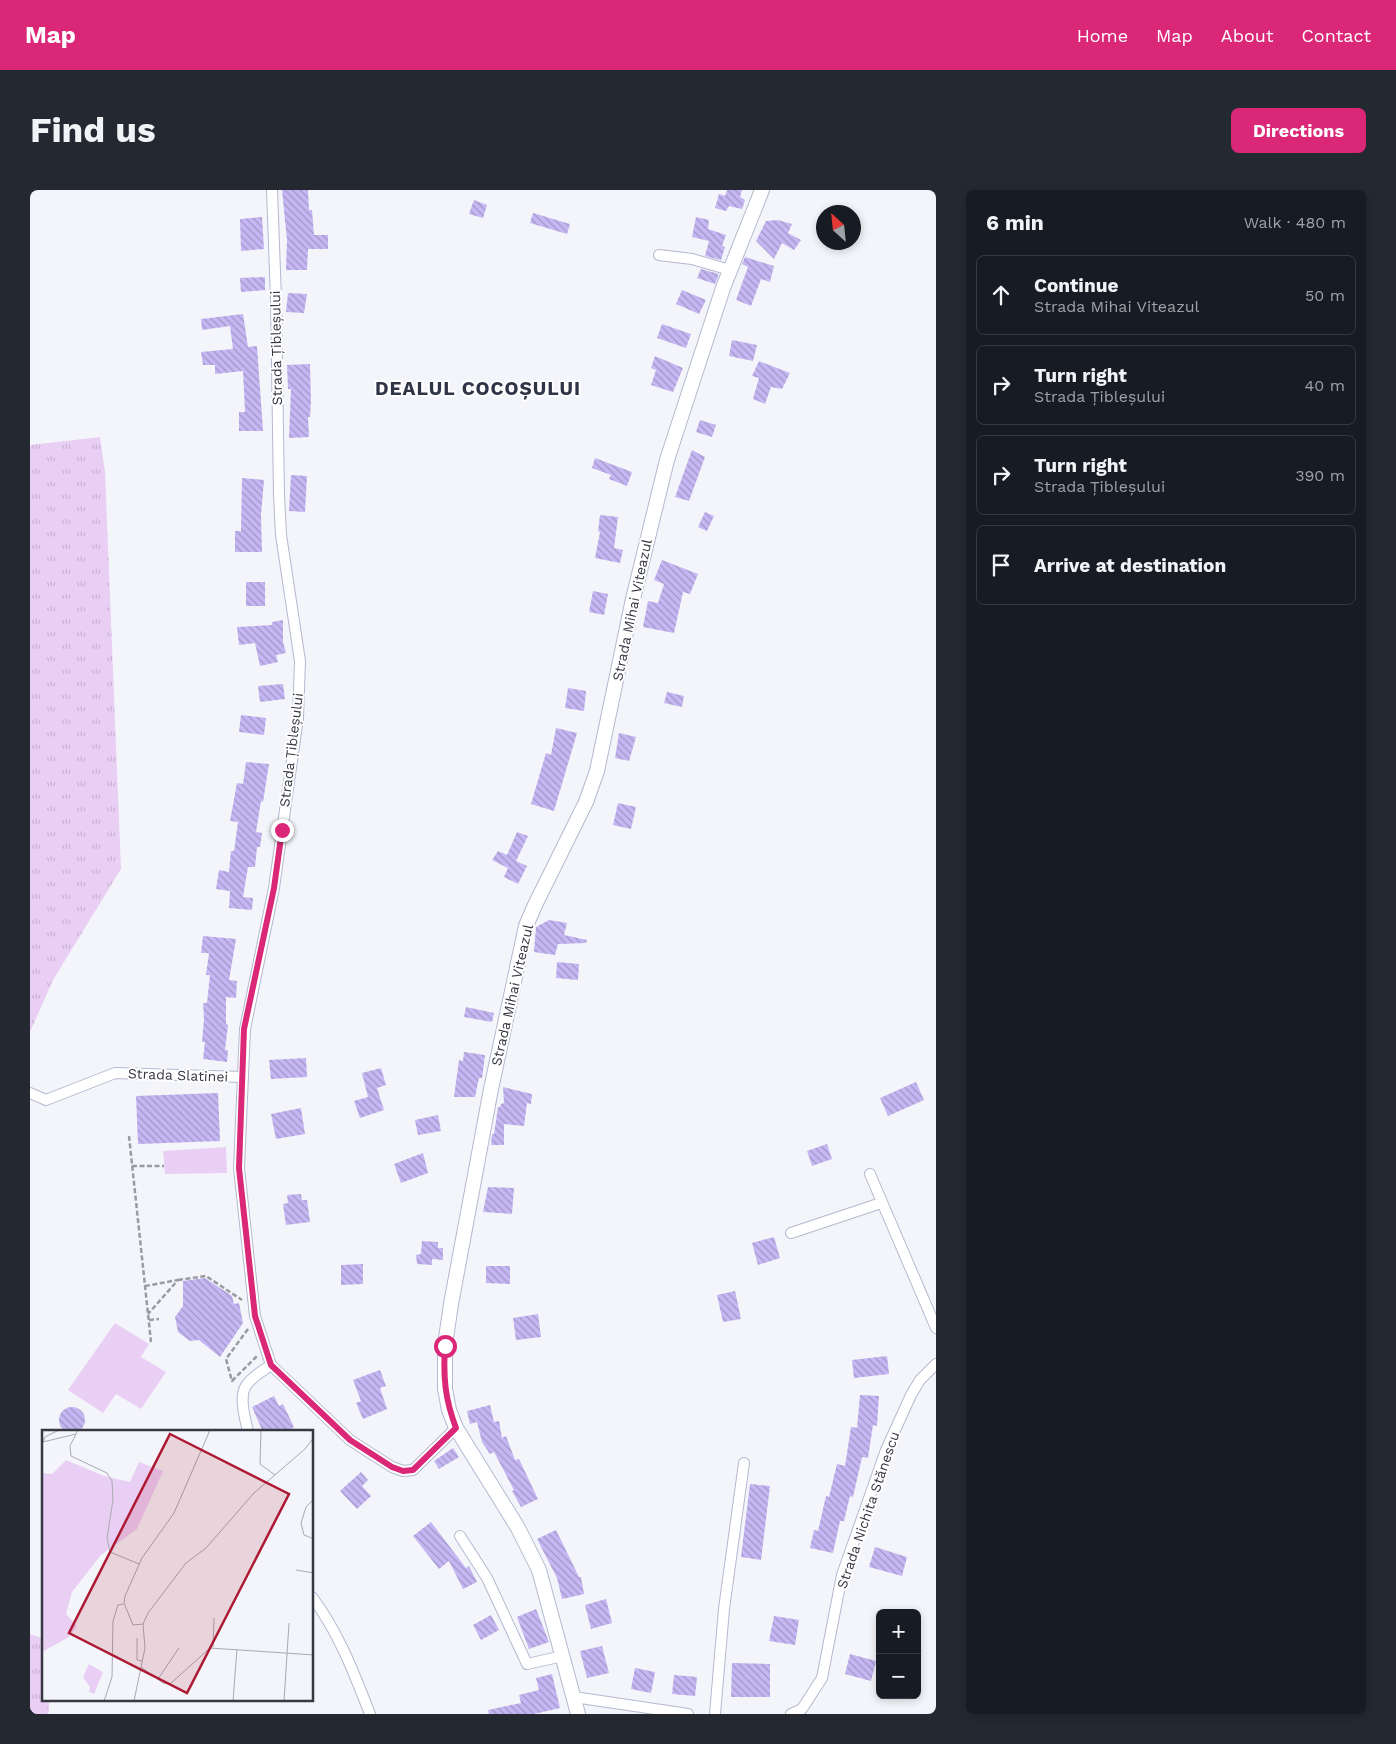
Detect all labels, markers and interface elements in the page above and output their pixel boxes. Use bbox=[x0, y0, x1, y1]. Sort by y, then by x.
text: Map bbox=[25, 21, 76, 49]
text: Home bbox=[1077, 25, 1128, 46]
text: Map bbox=[1156, 25, 1193, 46]
text: About bbox=[1221, 25, 1273, 46]
text: Contact bbox=[1301, 25, 1371, 46]
button: Directions bbox=[1231, 108, 1366, 153]
text: Find us bbox=[30, 109, 156, 151]
north arrow bbox=[816, 205, 861, 250]
text: 6 min bbox=[986, 210, 1044, 235]
text: Walk · 480 m bbox=[1244, 213, 1346, 232]
text: Continue bbox=[1034, 274, 1118, 297]
icon: ahead bbox=[987, 281, 1015, 309]
text: 50 m bbox=[1305, 286, 1345, 305]
street label: Strada Țibleșului bbox=[267, 290, 286, 406]
text: Strada Mihai Viteazul bbox=[1034, 297, 1199, 316]
text: Turn right bbox=[1034, 364, 1127, 387]
icon: right bbox=[987, 371, 1015, 399]
text: 40 m bbox=[1305, 376, 1345, 395]
district label: DEALUL COCOȘULUI bbox=[375, 377, 581, 400]
text: Strada Țibleșului bbox=[1034, 387, 1165, 406]
text: Turn right bbox=[1034, 454, 1127, 477]
icon: right bbox=[987, 461, 1015, 489]
text: 390 m bbox=[1295, 466, 1345, 485]
text: Strada Țibleșului bbox=[1034, 477, 1165, 496]
street label: Strada Mihai Viteazul bbox=[609, 537, 655, 682]
icon: arrive bbox=[987, 551, 1015, 579]
text: Arrive at destination bbox=[1034, 554, 1226, 577]
street label: Strada Țibleșului bbox=[276, 692, 307, 808]
route end bbox=[271, 819, 294, 842]
street label: Strada Mihai Viteazul bbox=[488, 922, 536, 1067]
street label: Strada Slatinei bbox=[128, 1065, 228, 1085]
route start bbox=[434, 1335, 457, 1358]
street label: Strada Nichita Stănescu bbox=[834, 1429, 902, 1591]
inset map bbox=[42, 1430, 314, 1702]
map controls bbox=[876, 1609, 921, 1699]
button: + bbox=[876, 1609, 921, 1654]
button: − bbox=[876, 1654, 921, 1699]

